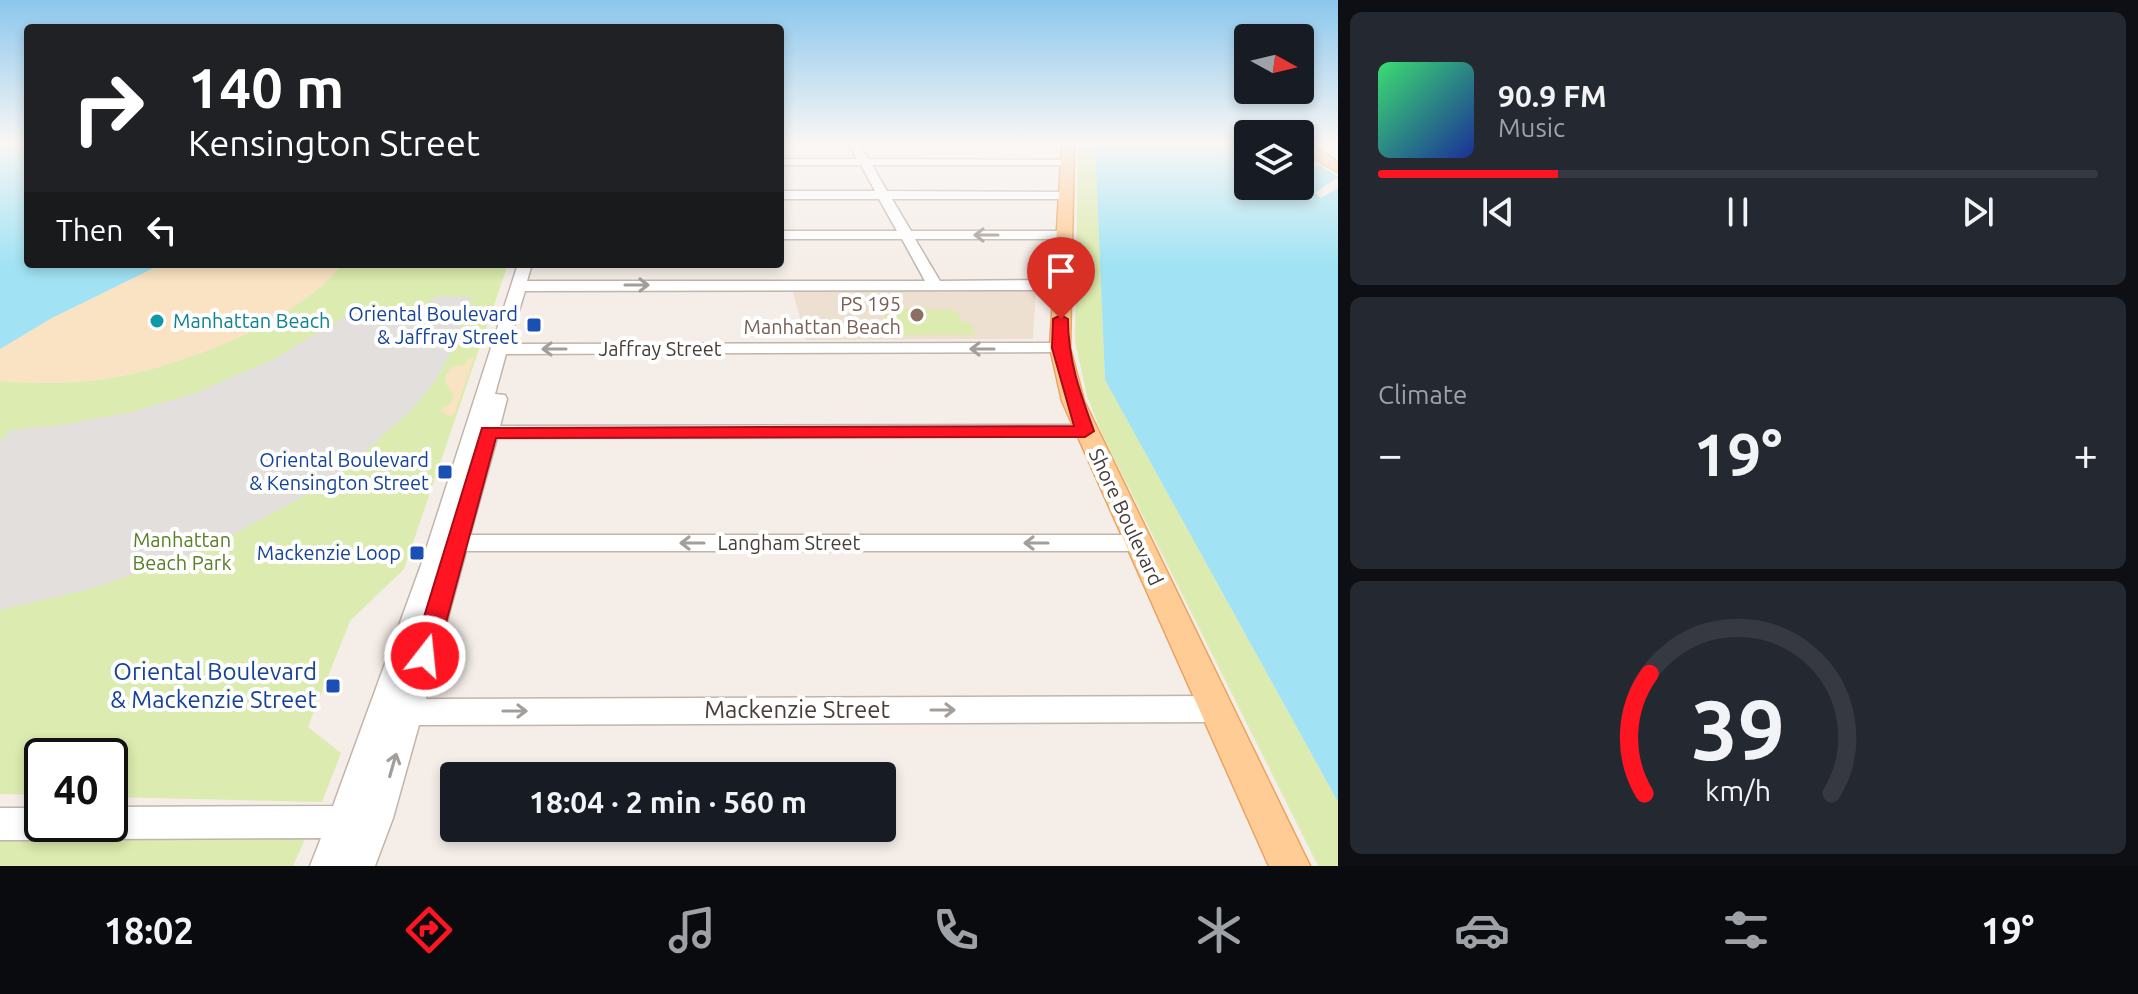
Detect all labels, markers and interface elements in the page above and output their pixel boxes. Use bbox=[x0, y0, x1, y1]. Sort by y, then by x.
north arrow bbox=[1234, 24, 1314, 104]
map controls bbox=[1234, 24, 1314, 200]
icon: right bbox=[56, 56, 160, 160]
text: 140 m bbox=[188, 56, 344, 119]
text: 90.9 FM bbox=[1498, 79, 1607, 113]
text: Music bbox=[1498, 113, 1565, 142]
button: layers bbox=[1234, 120, 1314, 200]
text: Kensington Street bbox=[188, 122, 480, 163]
icon: previous bbox=[1476, 190, 1520, 234]
icon: pause bbox=[1716, 190, 1760, 234]
icon: next bbox=[1956, 190, 2000, 234]
icon: left bbox=[140, 208, 184, 252]
text: Then bbox=[56, 213, 124, 247]
one-way arrow bbox=[973, 227, 1000, 243]
pin bbox=[1027, 237, 1095, 319]
icon: arrive bbox=[1039, 249, 1083, 293]
one-way arrow bbox=[623, 277, 650, 293]
place label: PS 195 Manhattan Beach bbox=[744, 292, 901, 338]
place label: Oriental Boulevard & Jaffray Street bbox=[348, 302, 518, 348]
marker: PS 195 Manhattan Beach bbox=[908, 306, 926, 324]
place label: Manhattan Beach bbox=[173, 309, 330, 332]
marker: Manhattan Beach bbox=[148, 312, 166, 330]
marker: Oriental Boulevard & Jaffray Street bbox=[525, 316, 543, 334]
street label: Jaffray Street bbox=[598, 337, 722, 360]
one-way arrow bbox=[541, 341, 568, 357]
one-way arrow bbox=[969, 341, 996, 357]
text: Climate bbox=[1378, 380, 1467, 409]
text: 19° bbox=[1694, 420, 1782, 487]
text: − bbox=[1378, 429, 1403, 478]
text: + bbox=[2073, 429, 2098, 478]
street label: Shore Boulevard bbox=[1085, 445, 1168, 589]
place label: Oriental Boulevard & Kensington Street bbox=[249, 448, 429, 494]
marker: Oriental Boulevard & Kensington Street bbox=[436, 463, 454, 481]
park label: Manhattan Beach Park bbox=[132, 528, 232, 574]
street label: Langham Street bbox=[718, 531, 861, 554]
one-way arrow bbox=[679, 535, 706, 551]
one-way arrow bbox=[1023, 535, 1050, 551]
place label: Mackenzie Loop bbox=[257, 541, 401, 564]
marker: Mackenzie Loop bbox=[408, 544, 426, 562]
position arrow bbox=[383, 614, 467, 698]
place label: Oriental Boulevard & Mackenzie Street bbox=[110, 658, 318, 713]
marker: Oriental Boulevard & Mackenzie Street bbox=[324, 677, 342, 695]
text: 39 bbox=[1691, 681, 1785, 775]
street label: Mackenzie Street bbox=[704, 696, 890, 723]
one-way arrow bbox=[929, 702, 956, 718]
one-way arrow bbox=[501, 703, 528, 719]
speed limit sign: 40 bbox=[24, 738, 128, 842]
one-way arrow bbox=[387, 753, 401, 778]
text: km/h bbox=[1705, 774, 1771, 806]
text: 18:04 · 2 min · 560 m bbox=[529, 785, 807, 819]
icon: directions bbox=[401, 902, 457, 958]
icon: music bbox=[664, 902, 720, 958]
icon: phone bbox=[928, 902, 984, 958]
icon: climate bbox=[1191, 902, 1247, 958]
icon: car bbox=[1454, 902, 1510, 958]
icon: filters bbox=[1718, 902, 1774, 958]
text: 18:02 bbox=[104, 910, 194, 951]
text: 19° bbox=[1981, 910, 2034, 951]

